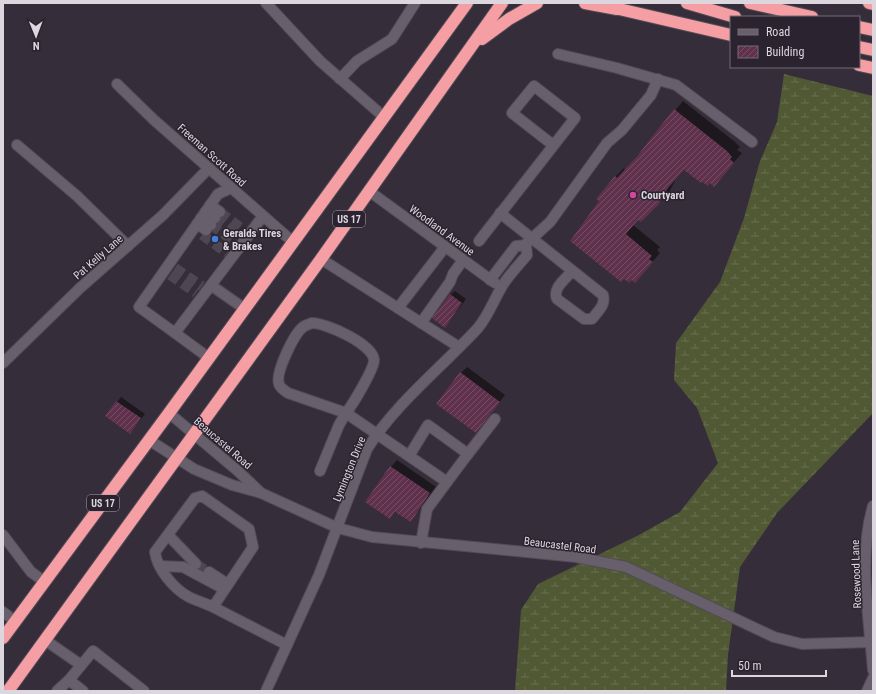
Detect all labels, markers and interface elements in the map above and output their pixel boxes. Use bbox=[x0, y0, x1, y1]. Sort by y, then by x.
north arrow bbox=[16, 16, 56, 56]
legend bbox=[730, 16, 860, 68]
text: Road bbox=[766, 25, 790, 39]
text: N bbox=[32, 39, 40, 52]
text: Building bbox=[766, 45, 804, 59]
street label: Freeman Scott Road bbox=[175, 121, 249, 189]
place label: Courtyard bbox=[641, 189, 684, 202]
marker: Courtyard bbox=[628, 190, 638, 200]
street label: Woodland Avenue bbox=[407, 202, 477, 258]
road number: US 17 bbox=[333, 211, 365, 227]
place label: Geralds Tires & Brakes bbox=[223, 227, 281, 253]
street label: Pat Kelly Lane bbox=[71, 232, 126, 282]
marker: Geralds Tires & Brakes bbox=[210, 234, 220, 244]
street label: Beaucastel Road bbox=[191, 415, 254, 472]
street label: Lymington Drive bbox=[330, 435, 368, 504]
road number: US 17 bbox=[87, 495, 119, 511]
street label: Beaucastel Road bbox=[523, 535, 597, 556]
street label: Rosewood Lane bbox=[849, 539, 864, 609]
scale bar bbox=[732, 652, 826, 678]
text: 50 m bbox=[738, 659, 762, 673]

